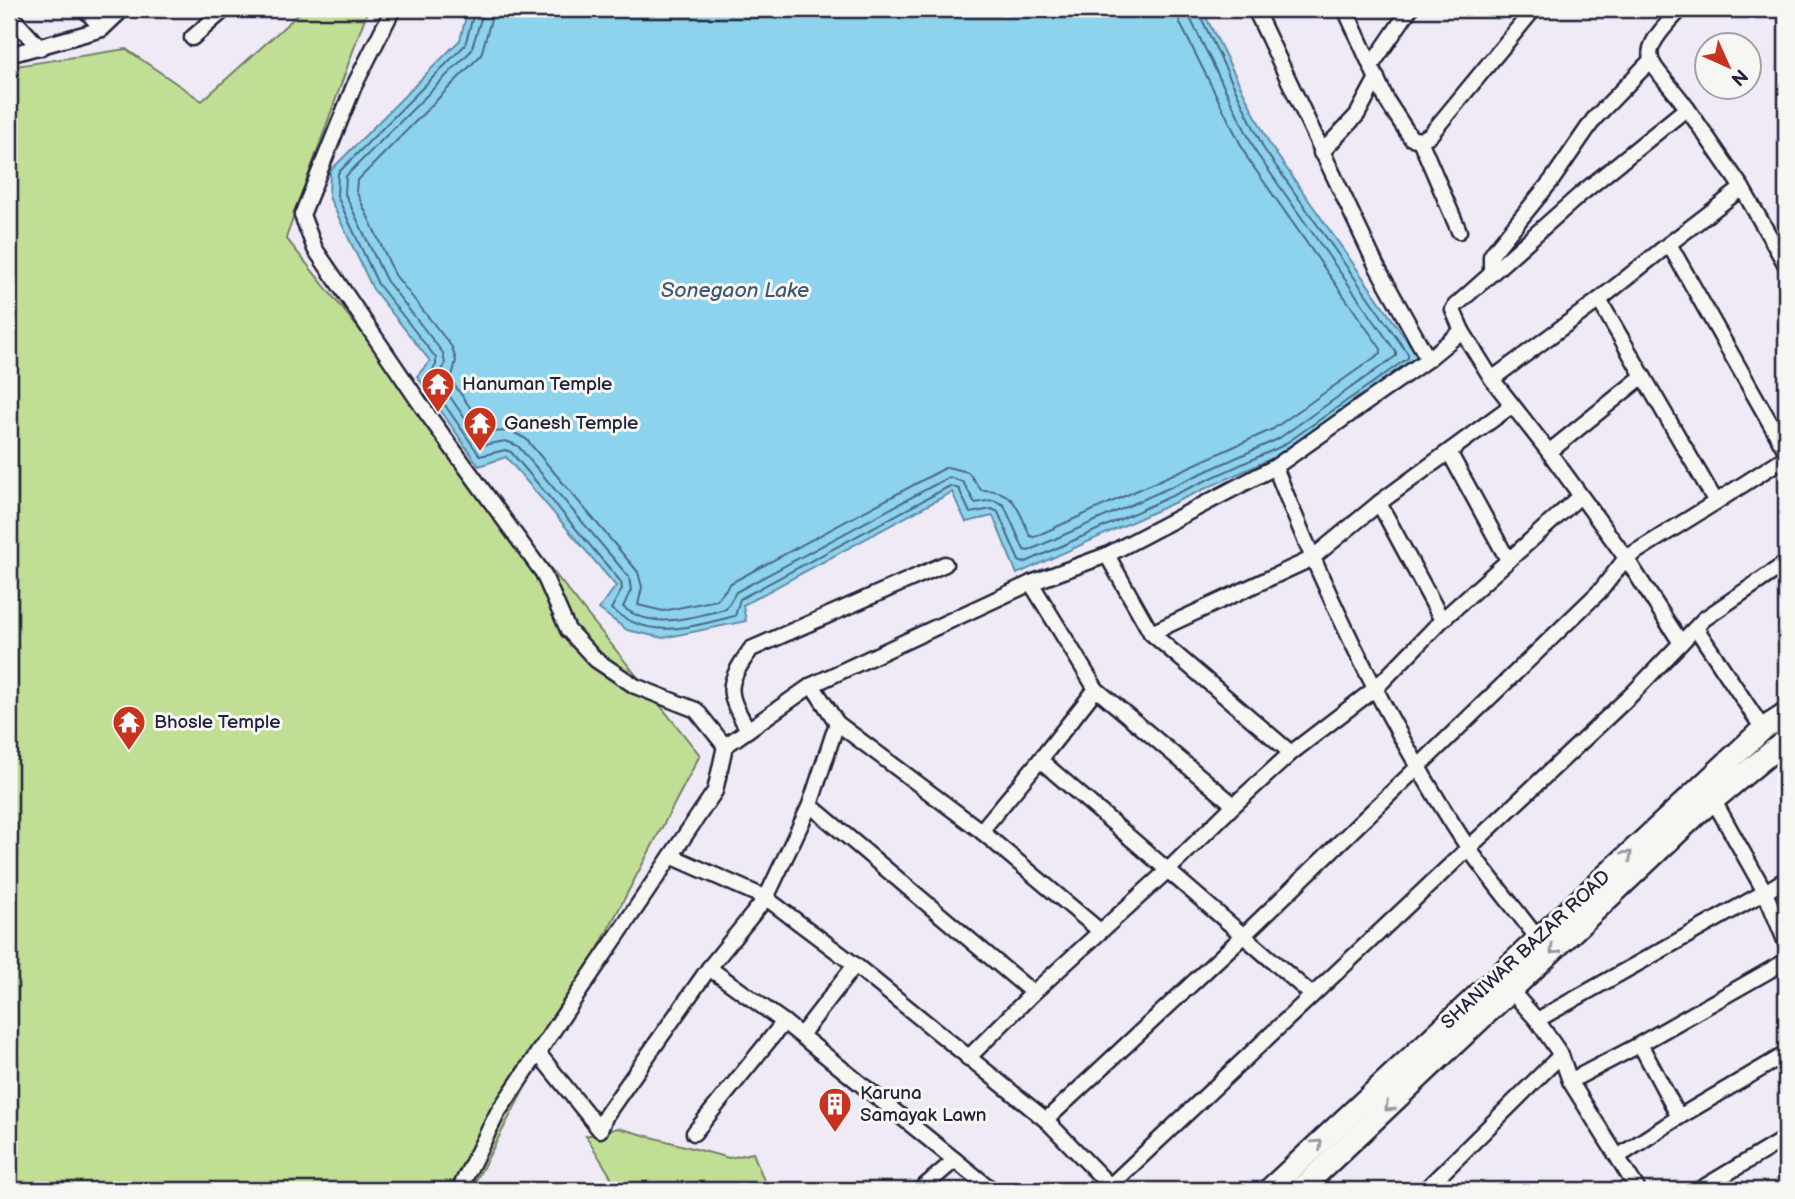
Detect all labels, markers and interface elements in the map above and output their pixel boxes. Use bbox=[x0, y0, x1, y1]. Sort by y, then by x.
north arrow bbox=[1694, 32, 1764, 102]
text: N bbox=[1726, 64, 1752, 90]
water label: Sonegaon Lake bbox=[661, 278, 809, 303]
temple icon: Hanuman Temple bbox=[419, 365, 457, 414]
place label: Hanuman Temple bbox=[462, 373, 612, 396]
temple icon: Ganesh Temple bbox=[461, 404, 499, 453]
place label: Ganesh Temple bbox=[504, 412, 638, 435]
temple icon: Bhosle Temple bbox=[110, 703, 148, 752]
place label: Bhosle Temple bbox=[154, 711, 280, 734]
one-way arrow bbox=[1620, 850, 1633, 863]
street label: SHANIWAR BAZAR ROAD bbox=[1437, 866, 1615, 1034]
one-way arrow bbox=[1549, 942, 1562, 954]
place label: Karuna Samayak Lawn bbox=[860, 1082, 987, 1127]
building icon: Karuna Samayak Lawn bbox=[816, 1085, 854, 1134]
one-way arrow bbox=[1384, 1098, 1397, 1111]
one-way arrow bbox=[1310, 1139, 1323, 1152]

